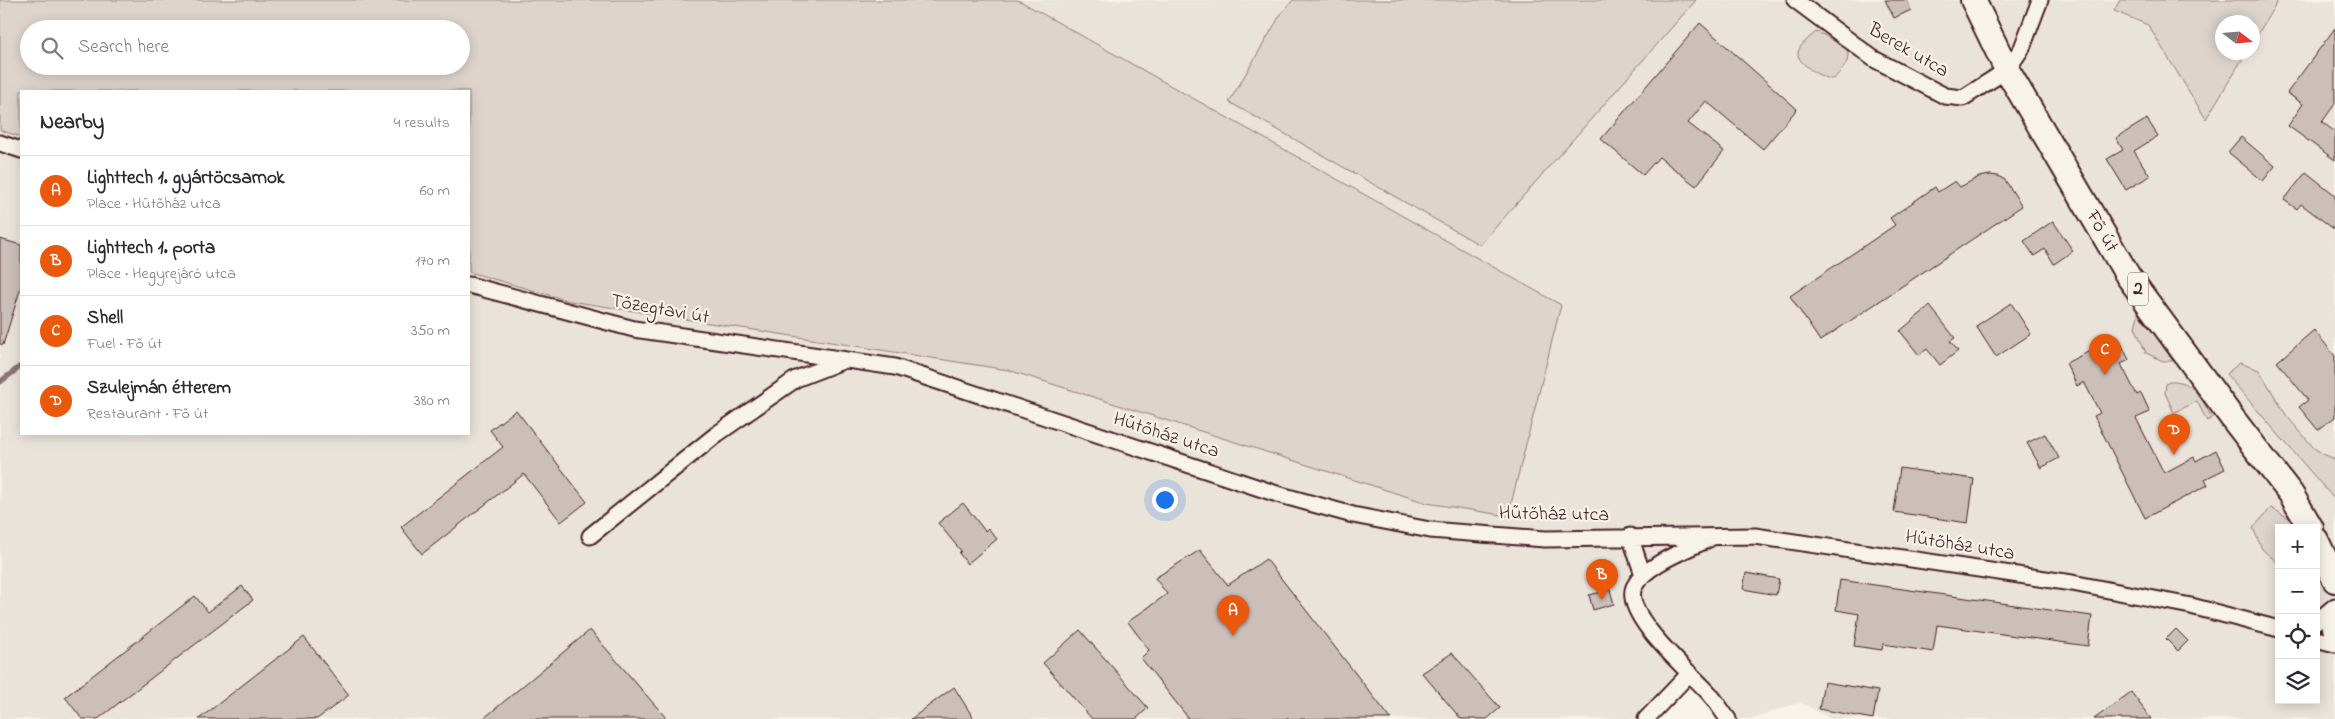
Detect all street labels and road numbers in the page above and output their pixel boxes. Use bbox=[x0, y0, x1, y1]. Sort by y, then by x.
street label: Berek utca bbox=[1861, 16, 1954, 86]
street label: Fő út bbox=[2077, 204, 2126, 258]
road number: 2 bbox=[2128, 272, 2148, 306]
street label: Tőzegtavi út bbox=[608, 287, 712, 334]
street label: Hűtőház utca bbox=[1109, 405, 1223, 467]
street label: Hűtőház utca bbox=[1499, 500, 1609, 530]
street label: Hűtőház utca bbox=[1903, 523, 2017, 569]

